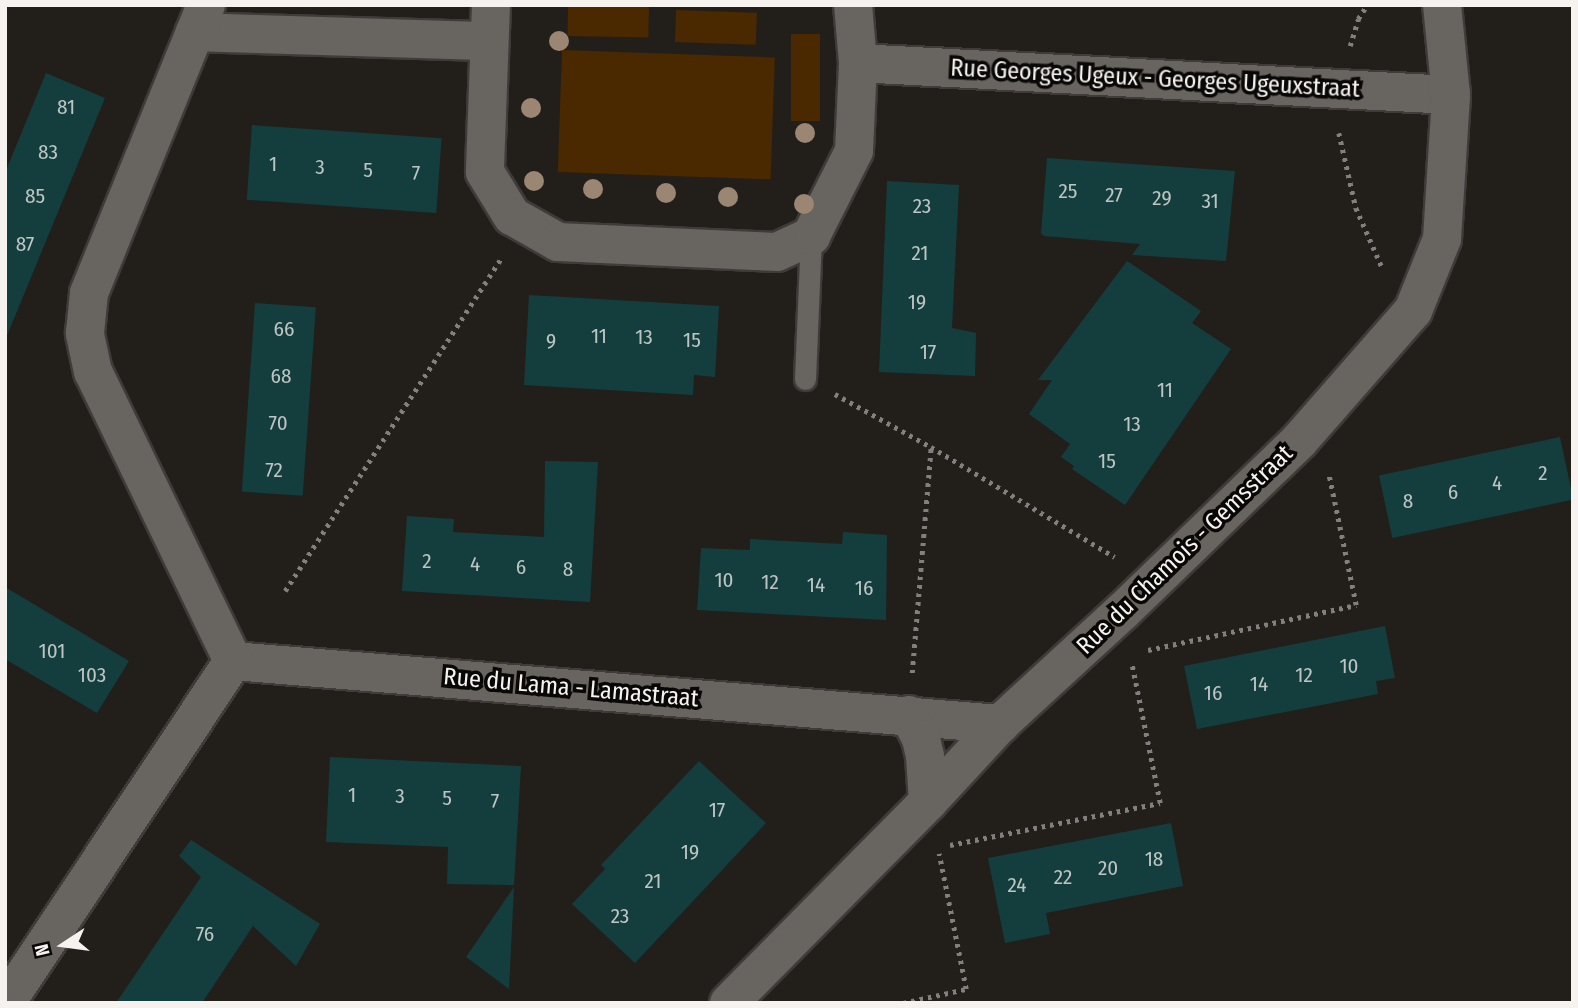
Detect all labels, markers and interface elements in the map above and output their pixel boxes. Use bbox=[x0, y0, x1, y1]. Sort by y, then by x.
street label: Rue Georges Ugeux - Georges Ugeuxstraat bbox=[950, 54, 1360, 104]
house number: 81 bbox=[57, 94, 75, 120]
house number: 83 bbox=[38, 139, 58, 165]
house number: 1 bbox=[269, 151, 277, 177]
house number: 3 bbox=[315, 154, 325, 180]
house number: 5 bbox=[363, 157, 373, 183]
house number: 7 bbox=[412, 160, 420, 186]
house number: 25 bbox=[1059, 178, 1077, 204]
house number: 27 bbox=[1105, 182, 1123, 208]
house number: 85 bbox=[25, 183, 45, 209]
house number: 29 bbox=[1152, 185, 1172, 211]
house number: 31 bbox=[1201, 188, 1219, 214]
house number: 23 bbox=[913, 193, 931, 219]
house number: 87 bbox=[16, 231, 34, 257]
house number: 21 bbox=[912, 240, 928, 266]
house number: 19 bbox=[908, 289, 926, 315]
house number: 66 bbox=[274, 316, 294, 342]
house number: 11 bbox=[591, 323, 607, 349]
house number: 13 bbox=[635, 324, 653, 350]
house number: 15 bbox=[683, 327, 701, 353]
house number: 9 bbox=[546, 328, 556, 354]
house number: 17 bbox=[920, 339, 936, 365]
house number: 68 bbox=[271, 363, 291, 389]
house number: 11 bbox=[1157, 377, 1173, 403]
house number: 70 bbox=[268, 410, 288, 436]
house number: 13 bbox=[1123, 411, 1141, 437]
street label: Rue du Chamois - Gemsstraat bbox=[1071, 439, 1299, 661]
house number: 15 bbox=[1098, 448, 1116, 474]
house number: 72 bbox=[265, 457, 283, 483]
house number: 2 bbox=[1538, 460, 1548, 486]
house number: 4 bbox=[1492, 470, 1502, 496]
house number: 6 bbox=[1448, 479, 1458, 505]
house number: 8 bbox=[1403, 488, 1413, 514]
house number: 2 bbox=[422, 548, 432, 574]
house number: 4 bbox=[470, 551, 480, 577]
house number: 6 bbox=[516, 554, 526, 580]
house number: 8 bbox=[563, 556, 573, 582]
house number: 10 bbox=[714, 567, 734, 593]
house number: 12 bbox=[761, 569, 779, 595]
house number: 14 bbox=[807, 572, 825, 598]
house number: 16 bbox=[855, 575, 873, 601]
house number: 101 bbox=[39, 638, 65, 664]
house number: 10 bbox=[1339, 653, 1359, 679]
house number: 103 bbox=[78, 662, 106, 688]
street label: Rue du Lama - Lamastraat bbox=[442, 662, 700, 714]
house number: 12 bbox=[1295, 662, 1313, 688]
house number: 14 bbox=[1250, 671, 1268, 697]
house number: 16 bbox=[1204, 680, 1222, 706]
house number: 1 bbox=[348, 782, 356, 808]
house number: 3 bbox=[395, 783, 405, 809]
house number: 5 bbox=[442, 785, 452, 811]
house number: 7 bbox=[491, 788, 499, 814]
house number: 17 bbox=[709, 797, 725, 823]
house number: 19 bbox=[681, 839, 699, 865]
house number: 18 bbox=[1145, 846, 1163, 872]
house number: 20 bbox=[1098, 855, 1118, 881]
house number: 22 bbox=[1054, 864, 1072, 890]
house number: 21 bbox=[645, 868, 661, 894]
house number: 24 bbox=[1007, 872, 1027, 898]
house number: 23 bbox=[611, 903, 629, 929]
north arrow bbox=[28, 910, 98, 980]
house number: 76 bbox=[196, 921, 214, 947]
text: N bbox=[30, 942, 55, 958]

